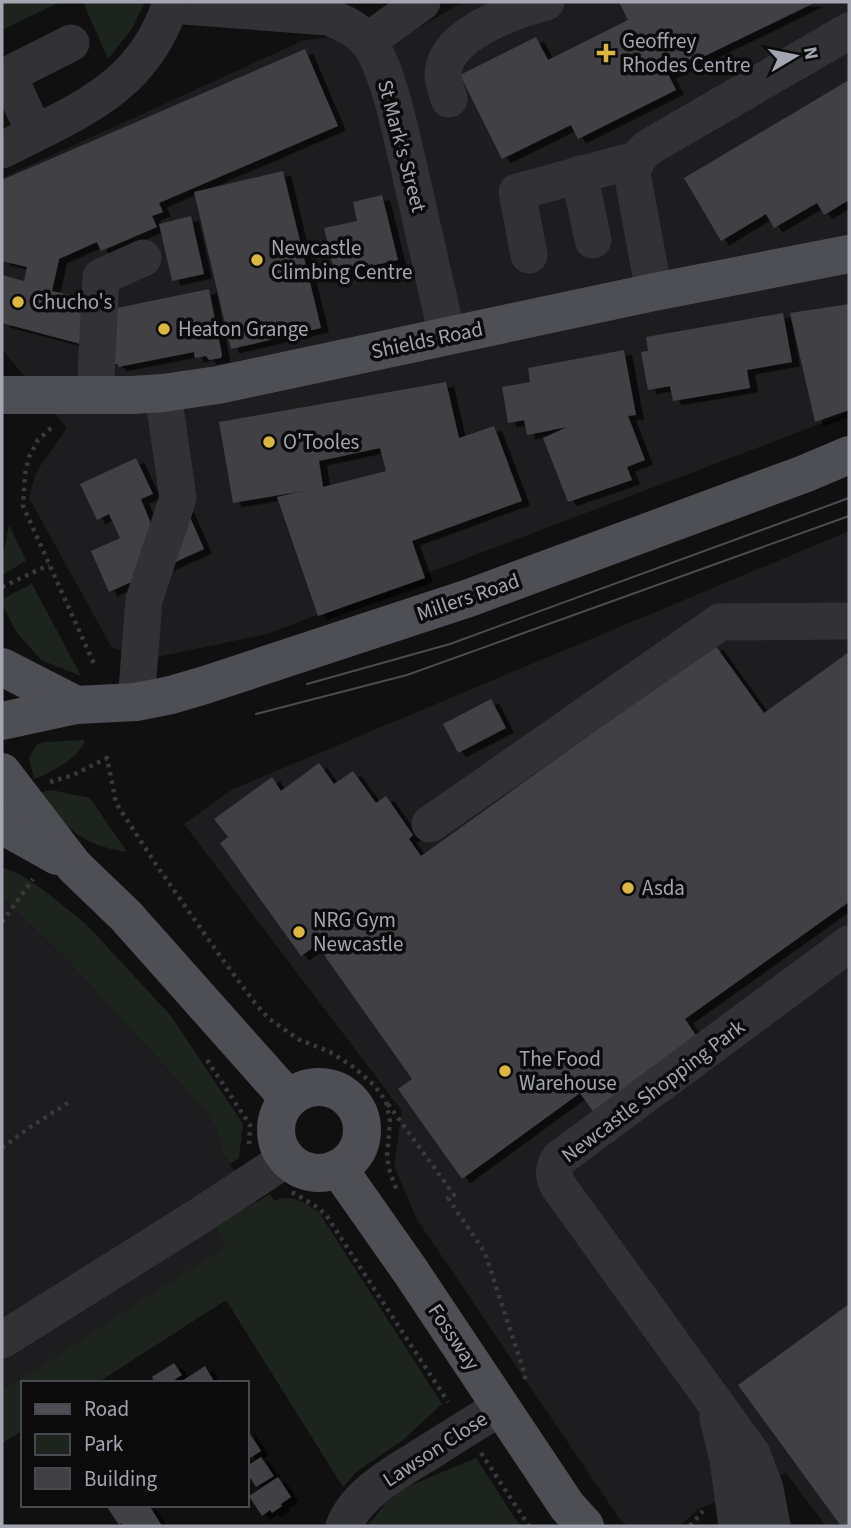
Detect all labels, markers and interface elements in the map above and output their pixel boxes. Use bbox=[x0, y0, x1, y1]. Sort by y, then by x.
north arrow bbox=[760, 21, 830, 91]
place label: Geoffrey Rhodes Centre bbox=[622, 26, 750, 80]
marker: Geoffrey Rhodes Centre bbox=[596, 43, 616, 63]
text: N bbox=[796, 45, 825, 62]
street label: St Mark's Street bbox=[370, 76, 434, 216]
place label: Newcastle Climbing Centre bbox=[271, 233, 412, 287]
marker: Newcastle Climbing Centre bbox=[249, 252, 265, 268]
place label: Chucho's bbox=[32, 287, 112, 317]
marker: Chucho's bbox=[10, 294, 26, 310]
place label: Heaton Grange bbox=[178, 314, 309, 344]
street label: Shields Road bbox=[368, 314, 486, 366]
marker: Heaton Grange bbox=[156, 321, 172, 337]
place label: O'Tooles bbox=[283, 427, 360, 457]
marker: O'Tooles bbox=[261, 434, 277, 450]
street label: Millers Road bbox=[413, 565, 523, 629]
place label: Asda bbox=[642, 873, 685, 903]
marker: Asda bbox=[620, 880, 636, 896]
place label: NRG Gym Newcastle bbox=[313, 905, 403, 959]
marker: NRG Gym Newcastle bbox=[291, 924, 307, 940]
street label: Newcastle Shopping Park bbox=[555, 1012, 751, 1170]
place label: The Food Warehouse bbox=[519, 1044, 617, 1098]
marker: The Food Warehouse bbox=[497, 1063, 513, 1079]
street label: Fossway bbox=[421, 1298, 487, 1376]
legend bbox=[21, 1381, 248, 1507]
text: Road bbox=[84, 1394, 129, 1424]
street label: Lawson Close bbox=[377, 1404, 493, 1494]
text: Park bbox=[84, 1429, 124, 1459]
text: Building bbox=[84, 1464, 158, 1494]

